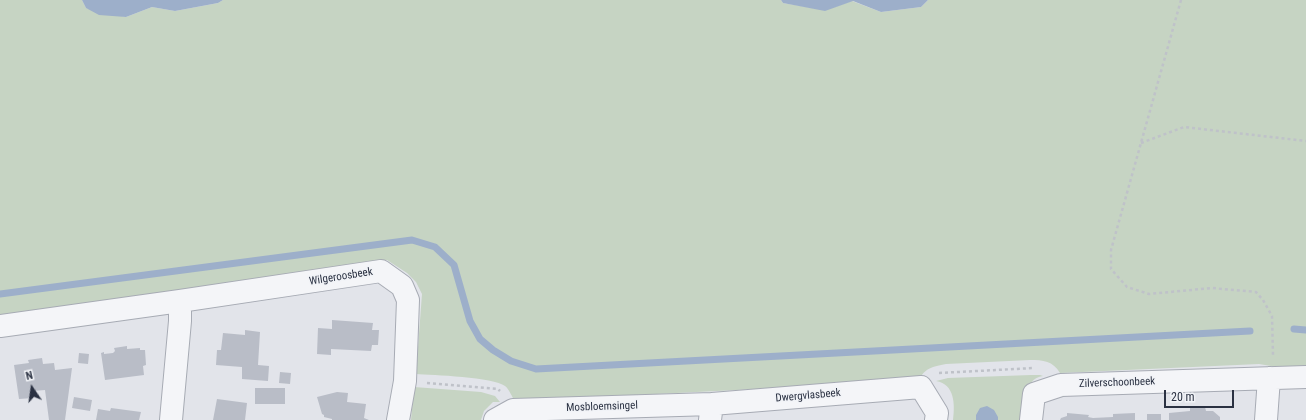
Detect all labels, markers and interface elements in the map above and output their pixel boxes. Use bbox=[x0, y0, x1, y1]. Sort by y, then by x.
street label: Wilgeroosbeek bbox=[308, 265, 374, 289]
north arrow bbox=[12, 368, 52, 408]
text: N bbox=[24, 369, 34, 383]
street label: Zilverschoonbeek bbox=[1079, 375, 1155, 391]
scale bar bbox=[1166, 382, 1236, 408]
street label: Dwergvlasbeek bbox=[775, 387, 841, 405]
text: 20 m bbox=[1171, 390, 1195, 404]
street label: Mosbloemsingel bbox=[566, 399, 638, 415]

